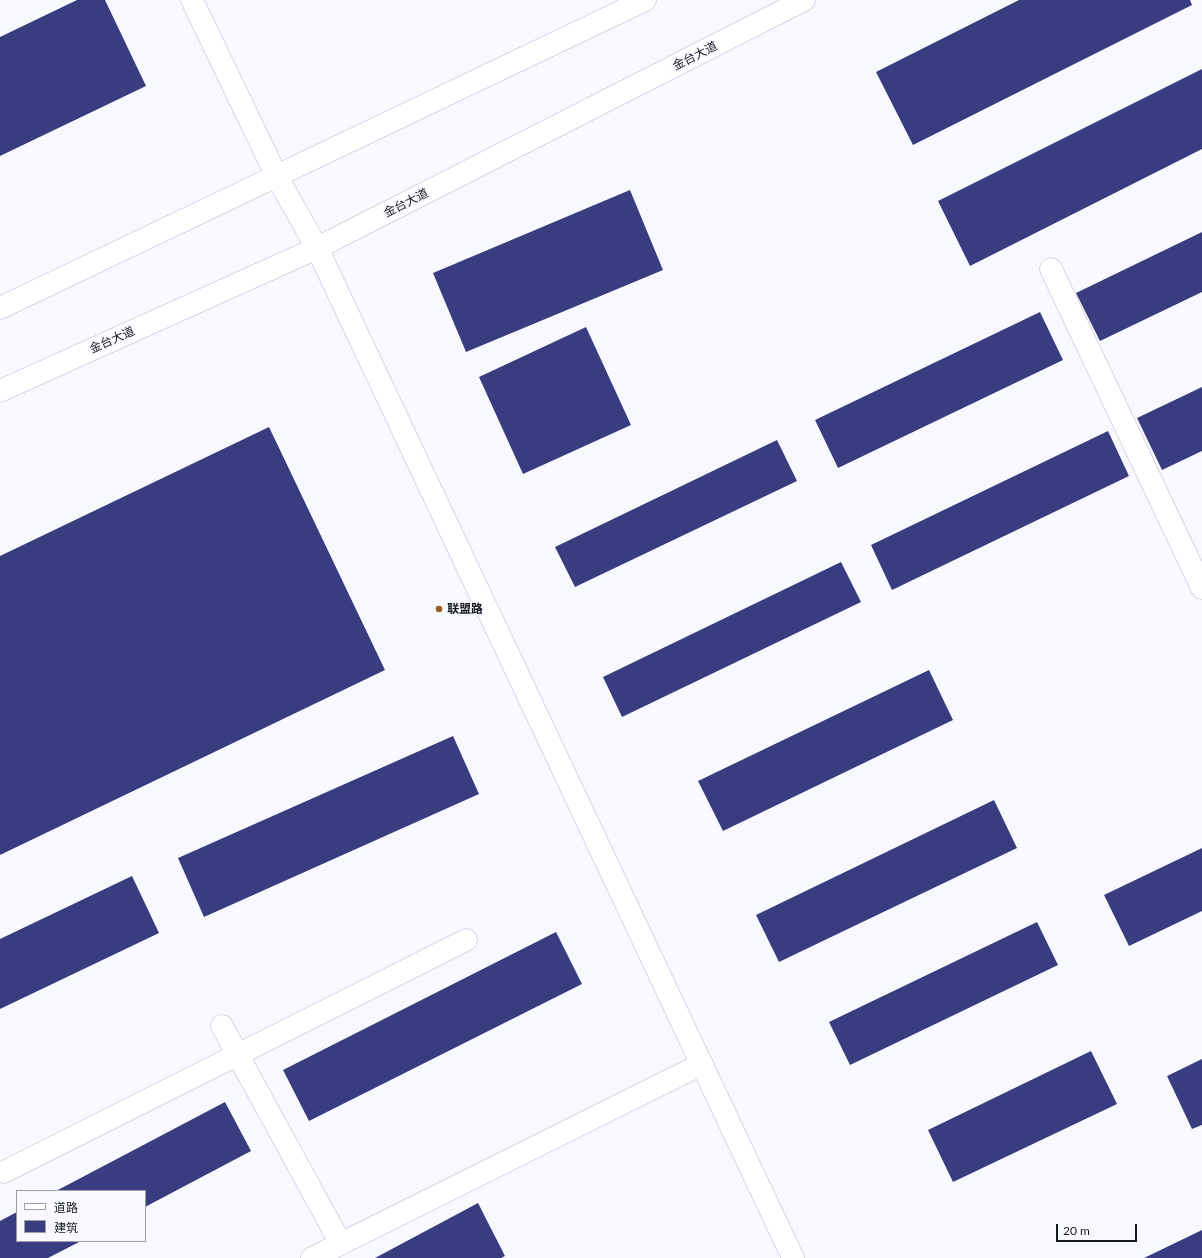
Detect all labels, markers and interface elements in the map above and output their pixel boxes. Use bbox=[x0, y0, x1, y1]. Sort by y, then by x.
street label: 金台大道 bbox=[670, 39, 720, 73]
street label: 金台大道 bbox=[381, 186, 431, 220]
street label: 金台大道 bbox=[87, 324, 137, 356]
place label: 联盟路 bbox=[447, 602, 483, 616]
marker: 联盟路 bbox=[434, 604, 444, 614]
legend bbox=[16, 1190, 146, 1242]
text: 道路 bbox=[54, 1200, 78, 1215]
scale bar bbox=[1058, 1216, 1139, 1242]
text: 建筑 bbox=[54, 1220, 78, 1235]
text: 20 m bbox=[1063, 1223, 1090, 1238]

